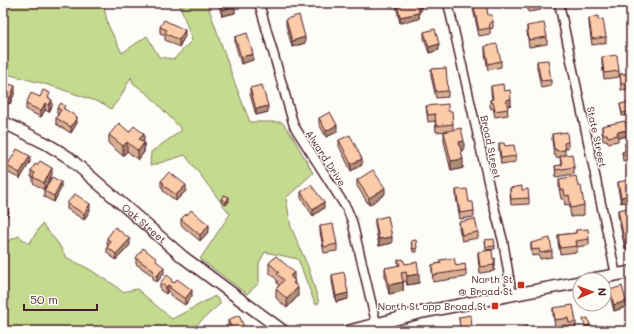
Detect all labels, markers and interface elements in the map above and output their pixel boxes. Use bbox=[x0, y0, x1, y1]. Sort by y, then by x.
street label: State Street bbox=[584, 105, 610, 169]
street label: Broad Street bbox=[477, 114, 505, 180]
street label: Alward Drive bbox=[303, 127, 349, 189]
street label: Oak Street bbox=[119, 200, 169, 247]
place label: North St @ Broad St bbox=[458, 272, 513, 298]
north arrow bbox=[572, 272, 612, 312]
marker: North St @ Broad St bbox=[516, 280, 526, 290]
scale bar bbox=[24, 286, 97, 312]
text: N bbox=[595, 288, 610, 296]
text: 50 m bbox=[30, 291, 58, 307]
place label: North St opp Broad St bbox=[378, 299, 487, 313]
marker: North St opp Broad St bbox=[490, 301, 500, 311]

